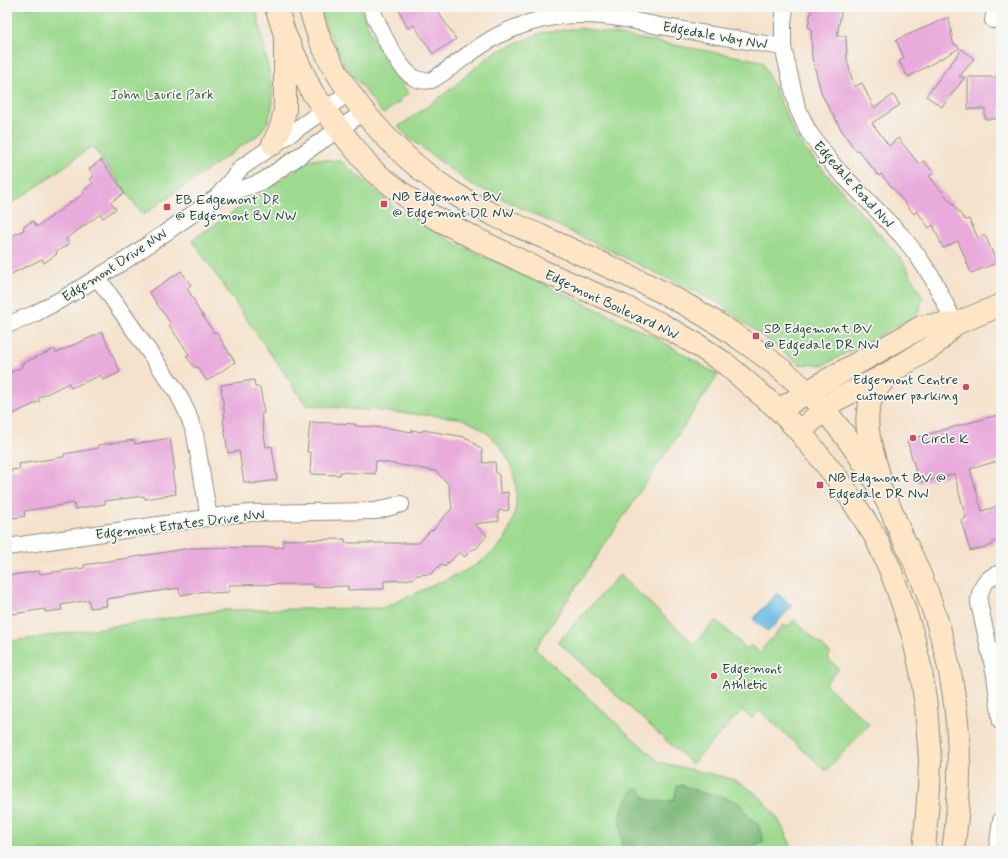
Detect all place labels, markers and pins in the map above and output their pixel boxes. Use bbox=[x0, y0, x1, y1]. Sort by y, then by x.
place label: NB Edgemont BV @ Edgemont DR NW bbox=[392, 188, 514, 224]
place label: EB Edgemont DR @ Edgemont BV NW bbox=[175, 191, 297, 227]
marker: NB Edgemont BV @ Edgemont DR NW bbox=[379, 199, 389, 209]
marker: EB Edgemont DR @ Edgemont BV NW bbox=[162, 202, 172, 212]
place label: SB Edgemont BV @ Edgedale DR NW bbox=[764, 320, 879, 356]
marker: SB Edgemont BV @ Edgedale DR NW bbox=[751, 331, 761, 341]
place label: Edgemont Centre customer parking bbox=[853, 371, 958, 405]
marker: Edgemont Centre customer parking bbox=[961, 382, 971, 392]
place label: Circle K bbox=[921, 430, 969, 448]
marker: Circle K bbox=[908, 433, 918, 443]
place label: NB Edgmont BV @ Edgedale DR NW bbox=[828, 469, 946, 505]
marker: NB Edgmont BV @ Edgedale DR NW bbox=[815, 480, 825, 490]
place label: Edgemont Athletic bbox=[722, 660, 782, 694]
marker: Edgemont Athletic bbox=[709, 671, 719, 681]

